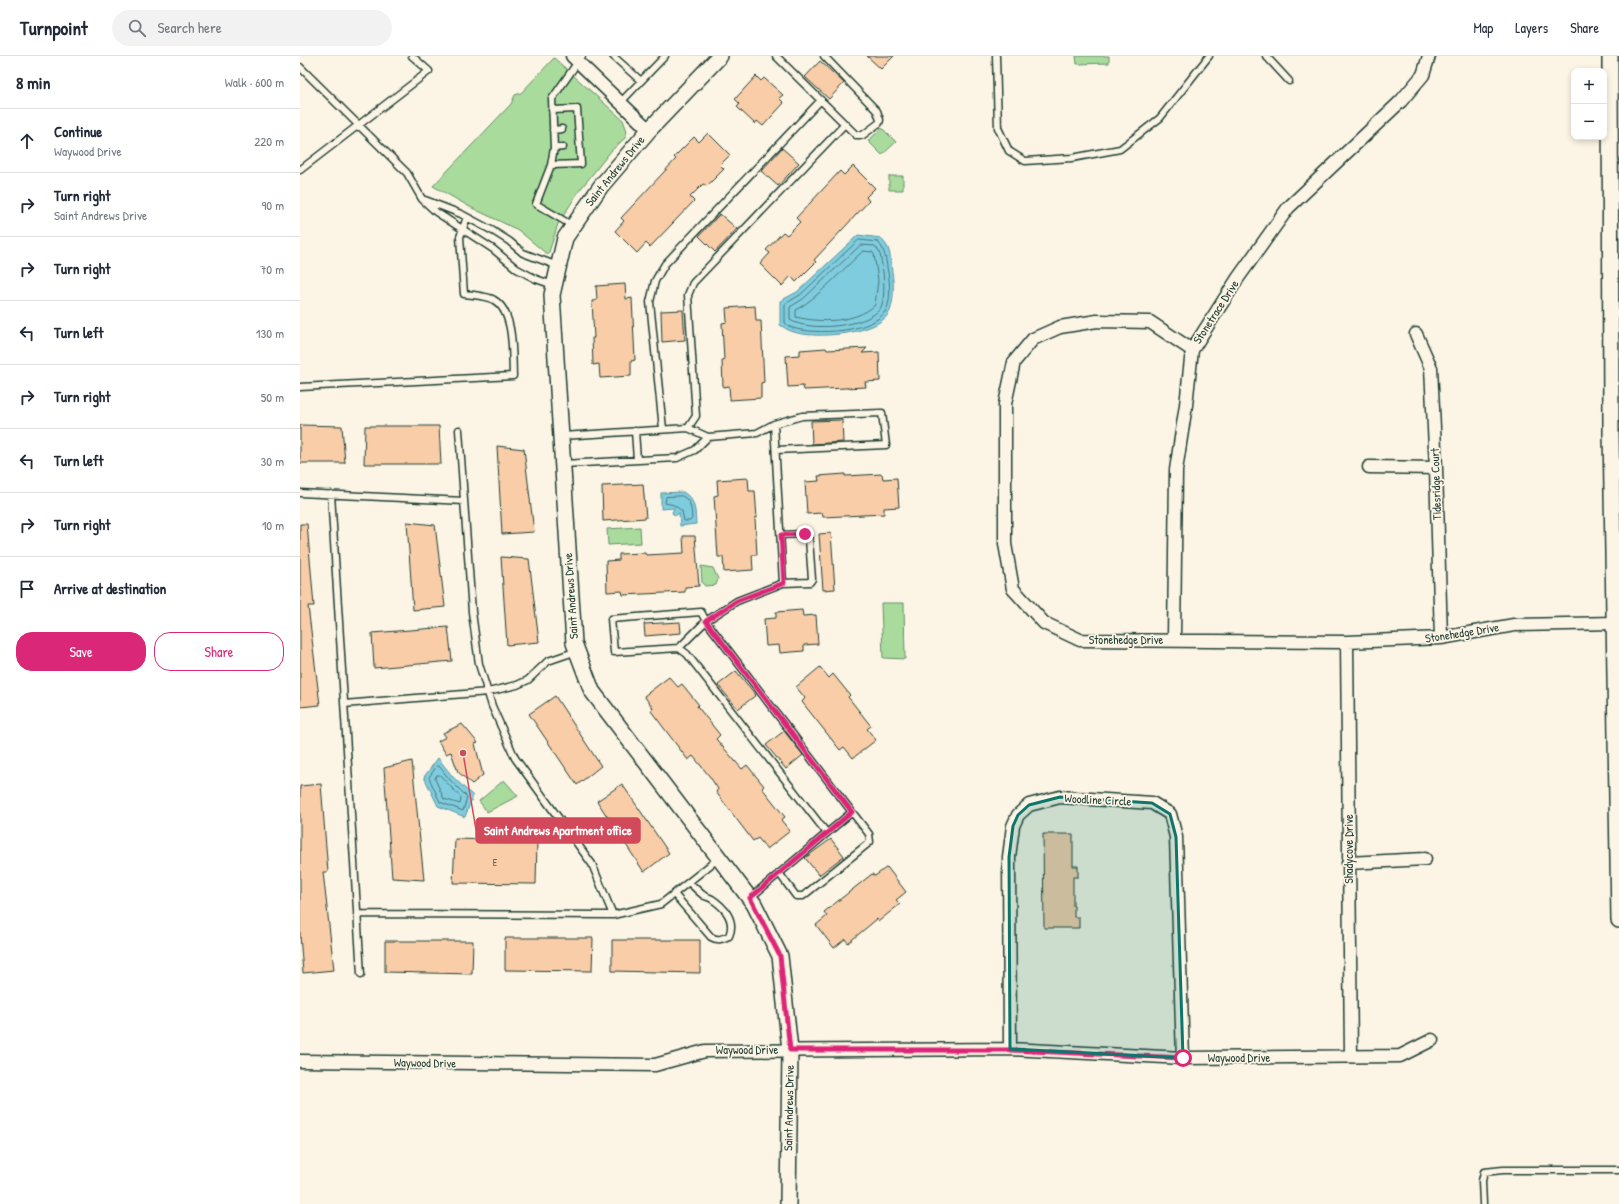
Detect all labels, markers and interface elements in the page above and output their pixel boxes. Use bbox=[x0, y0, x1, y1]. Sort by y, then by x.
search box bbox=[112, 10, 392, 46]
text: Turnpoint bbox=[20, 15, 88, 41]
icon: search bbox=[126, 17, 148, 39]
text: Search here bbox=[158, 17, 222, 38]
text: Map bbox=[1473, 18, 1493, 37]
text: Layers bbox=[1515, 18, 1548, 37]
text: Share bbox=[1570, 18, 1599, 37]
map controls bbox=[1571, 68, 1607, 140]
button: + bbox=[1571, 68, 1607, 104]
text: 8 min bbox=[16, 71, 50, 94]
text: Walk · 600 m bbox=[225, 73, 284, 91]
button: − bbox=[1571, 104, 1607, 140]
text: Continue bbox=[54, 121, 102, 142]
icon: ahead bbox=[16, 130, 38, 152]
text: 220 m bbox=[254, 132, 284, 150]
street label: Saint Andrews Drive bbox=[581, 132, 648, 209]
text: Waywood Drive bbox=[54, 142, 122, 160]
text: Turn right bbox=[54, 185, 110, 206]
icon: right bbox=[16, 194, 38, 216]
text: 90 m bbox=[262, 196, 284, 214]
text: Saint Andrews Drive bbox=[54, 206, 147, 224]
icon: right bbox=[16, 258, 38, 280]
text: Turn right bbox=[54, 258, 110, 279]
text: 70 m bbox=[260, 260, 284, 278]
street label: Stonetrace Drive bbox=[1189, 276, 1243, 347]
icon: left bbox=[16, 322, 38, 344]
text: Turn left bbox=[54, 322, 104, 343]
text: 130 m bbox=[256, 324, 284, 342]
icon: right bbox=[16, 386, 38, 408]
text: Turn right bbox=[54, 386, 110, 407]
text: 50 m bbox=[261, 388, 284, 406]
street label: Tidesridge Court bbox=[1426, 447, 1445, 520]
icon: left bbox=[16, 450, 38, 472]
text: Turn left bbox=[54, 450, 104, 471]
text: 30 m bbox=[261, 452, 284, 470]
icon: right bbox=[16, 514, 38, 536]
text: Turn right bbox=[54, 514, 110, 535]
text: 10 m bbox=[262, 516, 284, 534]
route end bbox=[796, 525, 814, 543]
street label: Saint Andrews Drive bbox=[559, 552, 582, 640]
icon: arrive bbox=[16, 578, 38, 600]
text: Arrive at destination bbox=[54, 578, 166, 599]
street label: Stonehedge Drive bbox=[1424, 618, 1500, 647]
street label: Stonehedge Drive bbox=[1089, 631, 1164, 648]
button: Save bbox=[16, 632, 146, 671]
button: Share bbox=[154, 632, 284, 671]
street label: Woodline Circle bbox=[1064, 789, 1132, 810]
street label: Shadycove Drive bbox=[1340, 814, 1357, 884]
callout: Saint Andrews Apartment office bbox=[476, 818, 640, 843]
text: Saint Andrews Apartment office bbox=[484, 821, 633, 840]
house number: E bbox=[493, 856, 498, 869]
street label: Waywood Drive bbox=[716, 1041, 778, 1058]
route start bbox=[1174, 1049, 1192, 1067]
street label: Waywood Drive bbox=[1208, 1049, 1270, 1066]
street label: Waywood Drive bbox=[394, 1053, 457, 1072]
street label: Saint Andrews Drive bbox=[779, 1065, 798, 1151]

